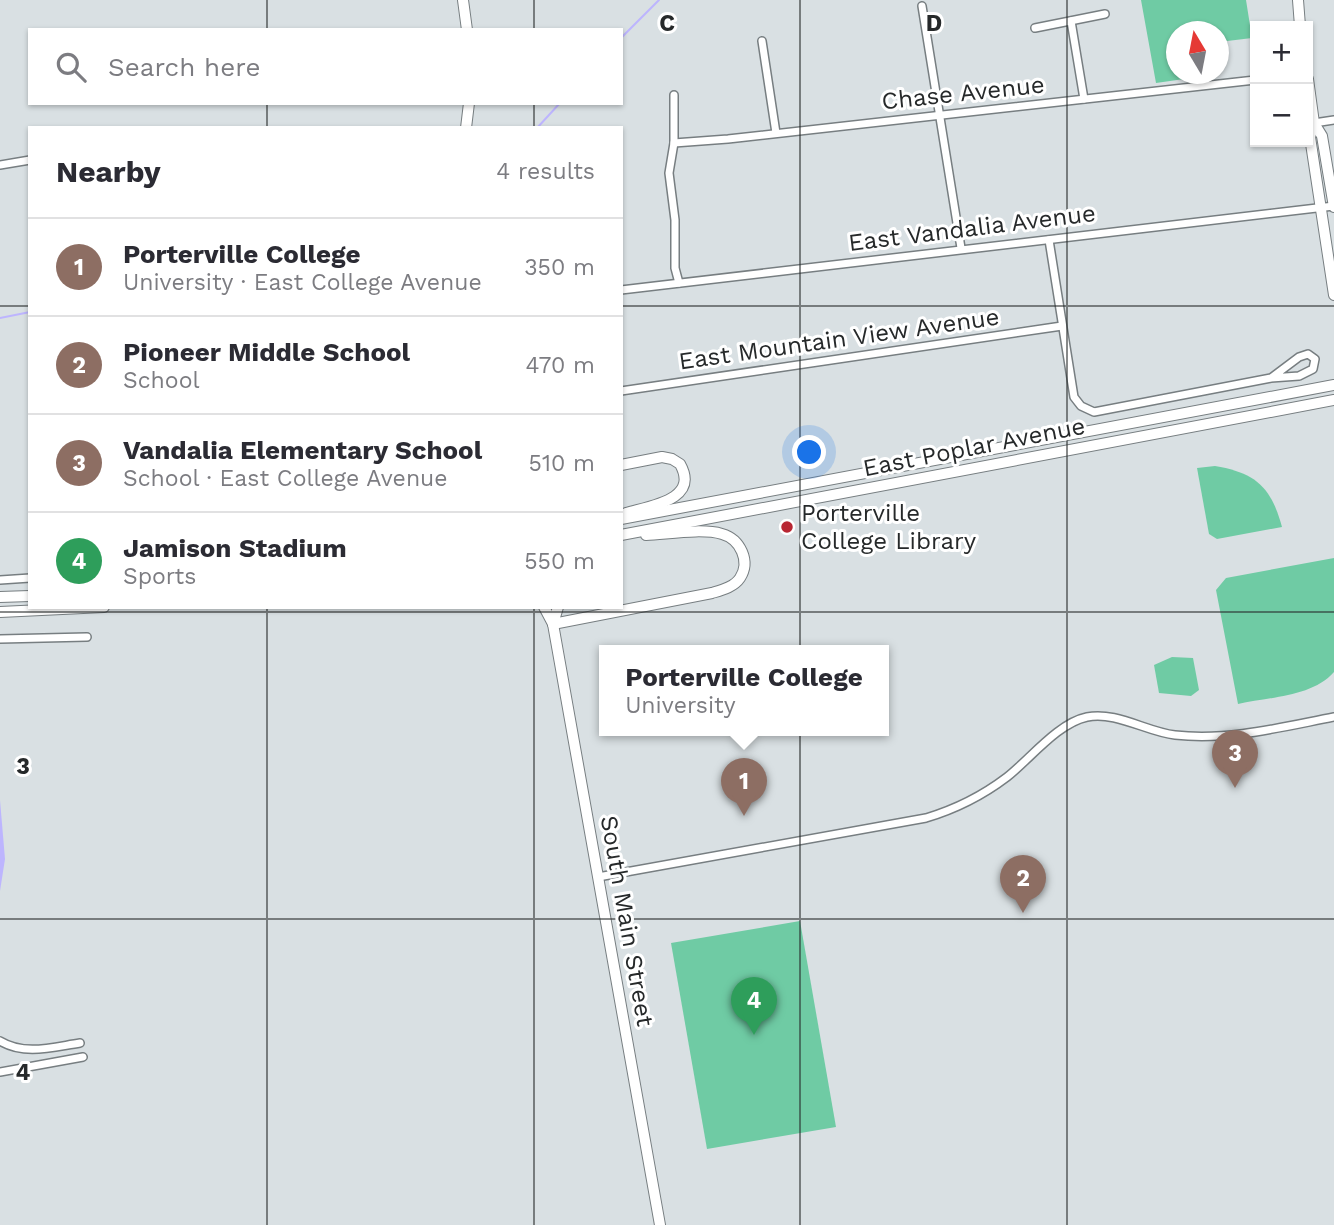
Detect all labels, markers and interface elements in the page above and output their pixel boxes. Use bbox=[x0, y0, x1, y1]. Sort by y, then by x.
text: C bbox=[659, 10, 675, 37]
text: D bbox=[926, 10, 942, 37]
north arrow bbox=[1166, 21, 1229, 84]
map controls bbox=[1250, 21, 1313, 147]
button: + bbox=[1250, 21, 1313, 84]
search box bbox=[28, 28, 623, 105]
icon: search bbox=[52, 48, 90, 86]
text: Search here bbox=[108, 52, 260, 82]
street label: Chase Avenue bbox=[880, 71, 1046, 115]
button: − bbox=[1250, 84, 1313, 147]
text: Nearby bbox=[56, 154, 161, 189]
text: 4 results bbox=[496, 158, 595, 185]
street label: East Vandalia Avenue bbox=[847, 199, 1097, 257]
text: Porterville College bbox=[123, 239, 361, 269]
text: 1 bbox=[74, 254, 84, 281]
text: 350 m bbox=[524, 254, 595, 281]
text: University · East College Avenue bbox=[123, 269, 482, 296]
street label: East Mountain View Avenue bbox=[677, 303, 1001, 375]
text: Pioneer Middle School bbox=[123, 337, 410, 367]
text: 2 bbox=[72, 352, 86, 379]
text: 470 m bbox=[526, 352, 595, 379]
text: School bbox=[123, 367, 200, 394]
street label: East Poplar Avenue bbox=[860, 412, 1088, 482]
text: Vandalia Elementary School bbox=[123, 435, 482, 465]
your location bbox=[792, 435, 826, 469]
text: 3 bbox=[72, 450, 86, 477]
text: 510 m bbox=[529, 450, 595, 477]
text: School · East College Avenue bbox=[123, 465, 448, 492]
place label: Porterville College Library bbox=[801, 499, 977, 555]
marker: Porterville College Library bbox=[779, 519, 795, 535]
text: Jamison Stadium bbox=[123, 533, 347, 563]
text: 4 bbox=[72, 548, 86, 575]
text: 550 m bbox=[524, 548, 595, 575]
text: Sports bbox=[123, 563, 196, 590]
popup bbox=[599, 645, 889, 736]
text: Porterville College bbox=[625, 662, 863, 692]
text: University bbox=[625, 692, 736, 719]
pin: 3 bbox=[1212, 730, 1258, 788]
text: 3 bbox=[16, 753, 30, 780]
pin: 1 bbox=[721, 758, 767, 816]
street label: South Main Street bbox=[595, 814, 659, 1028]
pin: 2 bbox=[1000, 855, 1046, 913]
pin: 4 bbox=[731, 977, 777, 1035]
text: 4 bbox=[16, 1059, 31, 1086]

